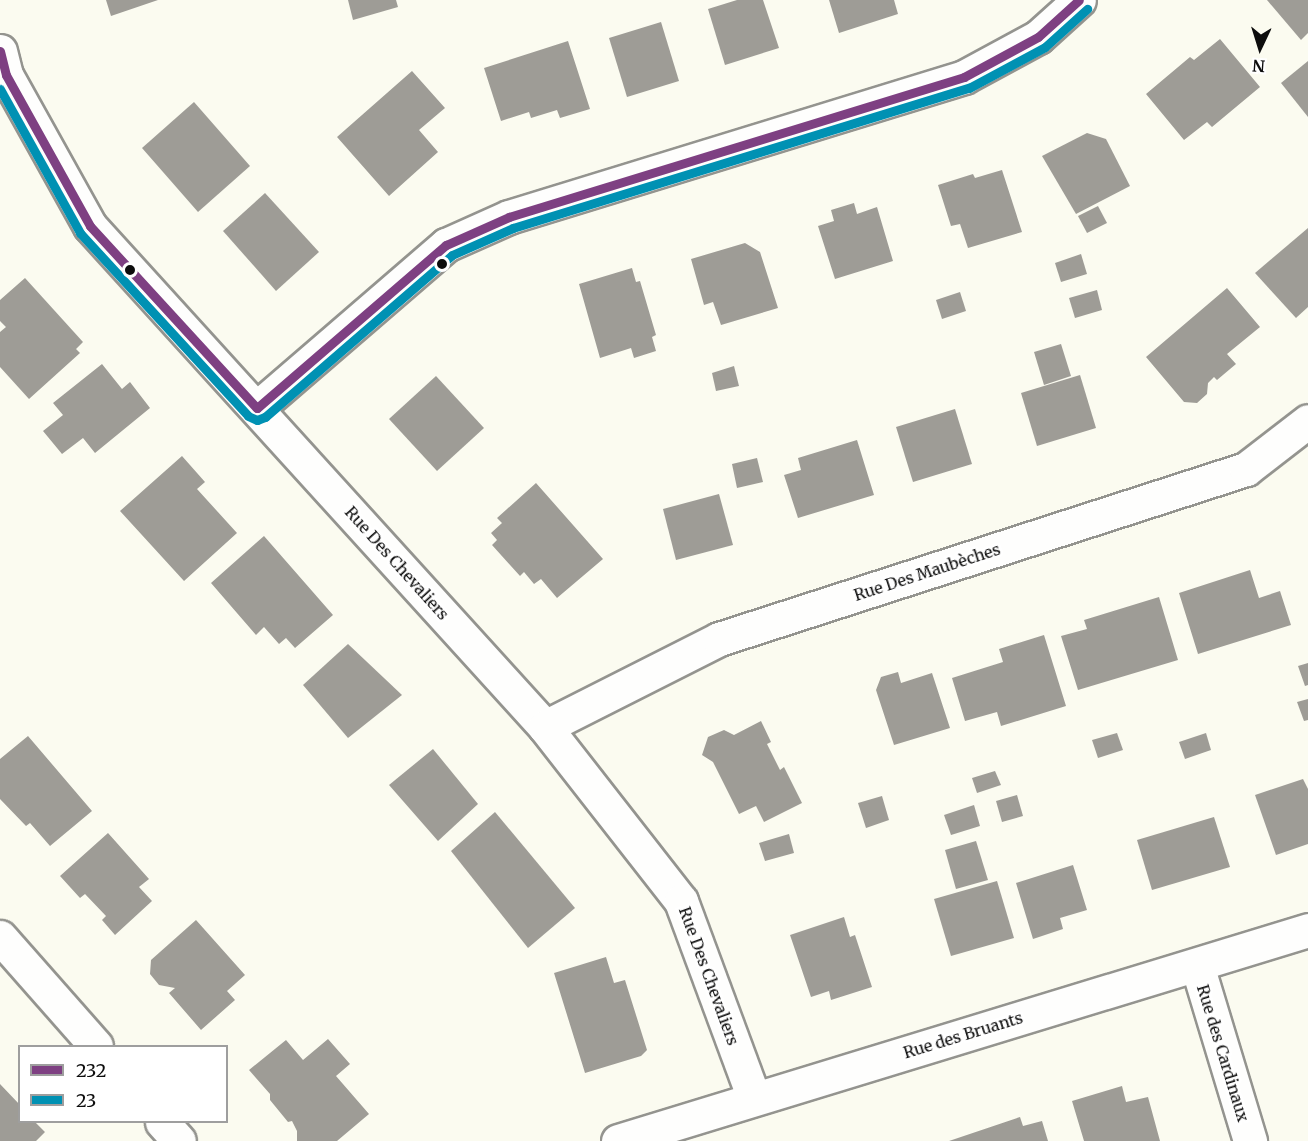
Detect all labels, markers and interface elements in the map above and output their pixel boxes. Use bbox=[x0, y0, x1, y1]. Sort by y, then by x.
north arrow bbox=[1230, 18, 1290, 78]
text: N bbox=[1252, 56, 1266, 76]
unlabelled marker bbox=[436, 258, 448, 270]
unlabelled marker bbox=[124, 264, 136, 276]
street label: Rue Des Chevaliers bbox=[341, 502, 453, 624]
street label: Rue Des Maubèches bbox=[851, 539, 1003, 605]
street label: Rue Des Chevaliers bbox=[675, 904, 743, 1048]
street label: Rue des Cardinaux bbox=[1193, 982, 1253, 1124]
street label: Rue des Bruants bbox=[901, 1008, 1025, 1062]
legend bbox=[18, 1045, 228, 1123]
text: 232 bbox=[76, 1059, 106, 1082]
text: 23 bbox=[76, 1089, 96, 1112]

